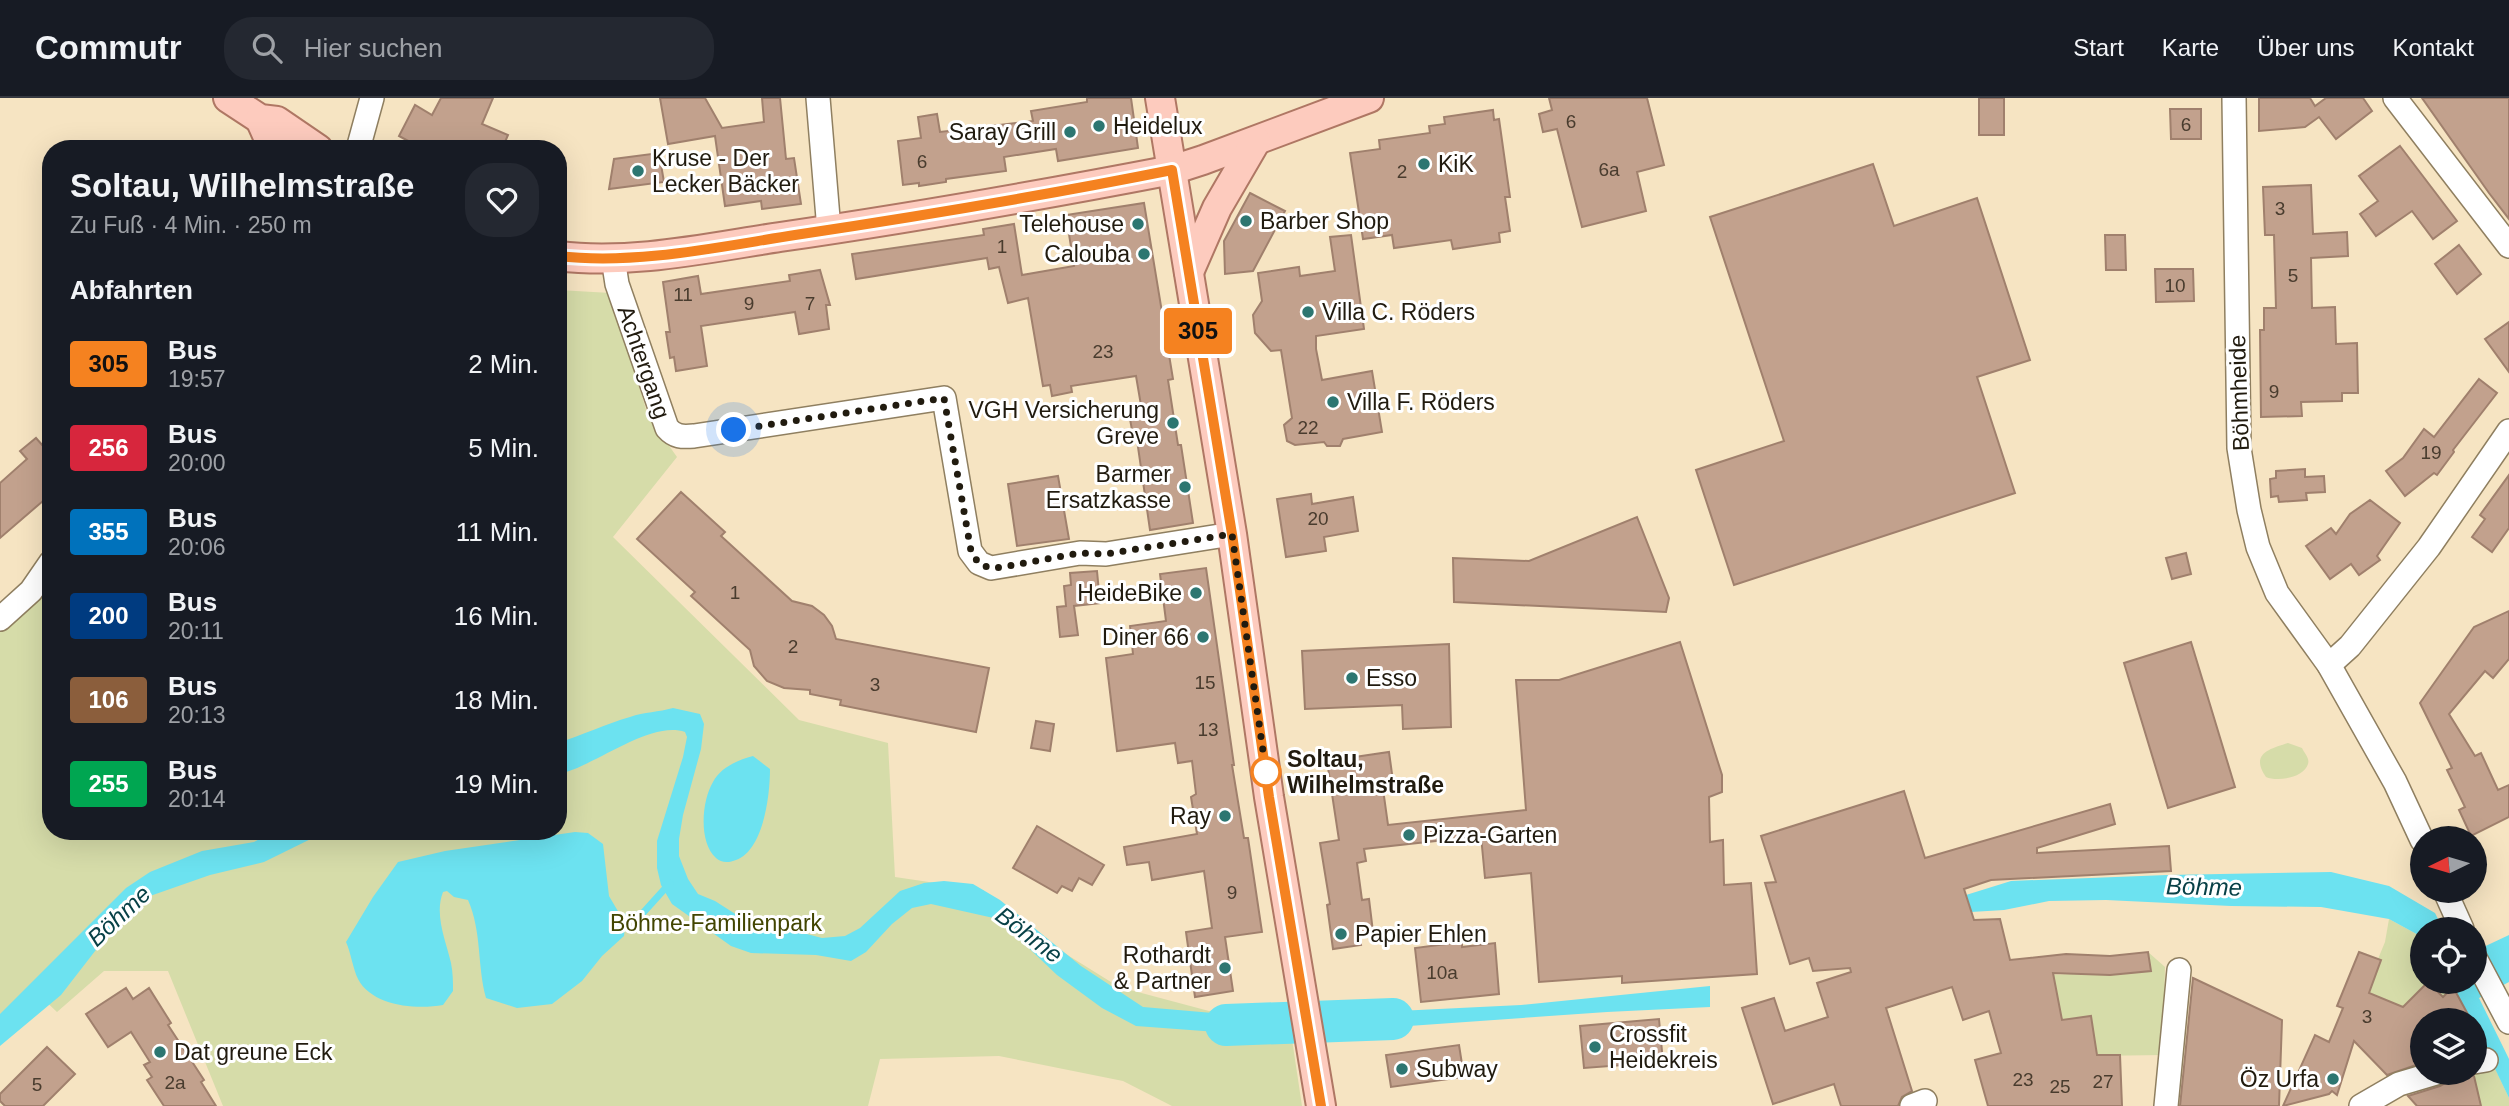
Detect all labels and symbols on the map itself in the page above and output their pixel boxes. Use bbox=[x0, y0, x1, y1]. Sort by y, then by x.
house number: 6 bbox=[1566, 111, 1576, 132]
place label: Heidelux bbox=[1113, 113, 1203, 139]
house number: 6 bbox=[2181, 114, 2191, 135]
marker: Heidelux bbox=[1091, 118, 1107, 134]
place label: Saray Grill bbox=[949, 119, 1056, 145]
marker: Saray Grill bbox=[1062, 124, 1078, 140]
place label: Kruse - Der Lecker Bäcker bbox=[652, 145, 799, 197]
house number: 6 bbox=[917, 151, 927, 172]
place label: KiK bbox=[1438, 151, 1474, 177]
marker: KiK bbox=[1416, 156, 1432, 172]
house number: 6a bbox=[1598, 159, 1620, 180]
house number: 2 bbox=[1397, 161, 1407, 182]
marker: Kruse - Der Lecker Bäcker bbox=[630, 163, 646, 179]
house number: 3 bbox=[2275, 198, 2285, 219]
place label: Barber Shop bbox=[1260, 208, 1389, 234]
place label: Telehouse bbox=[1019, 211, 1124, 237]
marker: Barber Shop bbox=[1238, 213, 1254, 229]
marker: Telehouse bbox=[1130, 216, 1146, 232]
house number: 1 bbox=[997, 236, 1007, 257]
place label: Calouba bbox=[1044, 241, 1130, 267]
marker: Calouba bbox=[1136, 246, 1152, 262]
house number: 5 bbox=[2288, 265, 2298, 286]
house number: 10 bbox=[2164, 275, 2186, 296]
house number: 11 bbox=[673, 284, 693, 305]
house number: 9 bbox=[744, 293, 754, 314]
house number: 7 bbox=[805, 293, 815, 314]
place label: Villa C. Röders bbox=[1322, 299, 1475, 325]
street label: Achtergang bbox=[613, 302, 675, 422]
marker: Villa C. Röders bbox=[1300, 304, 1316, 320]
line badge: 305 bbox=[1158, 308, 1238, 354]
street label: Böhmheide bbox=[2224, 334, 2254, 452]
house number: 23 bbox=[1092, 341, 1114, 362]
house number: 9 bbox=[2269, 381, 2279, 402]
place label: Villa F. Röders bbox=[1347, 389, 1495, 415]
marker: Villa F. Röders bbox=[1325, 394, 1341, 410]
place label: VGH Versicherung Greve bbox=[969, 397, 1159, 449]
your location bbox=[716, 412, 751, 447]
marker: VGH Versicherung Greve bbox=[1165, 415, 1181, 431]
house number: 22 bbox=[1297, 417, 1319, 438]
house number: 19 bbox=[2420, 442, 2442, 463]
place label: Barmer Ersatzkasse bbox=[1046, 461, 1171, 513]
marker: Barmer Ersatzkasse bbox=[1177, 479, 1193, 495]
house number: 20 bbox=[1307, 508, 1329, 529]
place label: HeideBike bbox=[1077, 580, 1182, 606]
house number: 1 bbox=[730, 582, 740, 603]
marker: HeideBike bbox=[1188, 585, 1204, 601]
place label: Diner 66 bbox=[1102, 624, 1189, 650]
marker: Diner 66 bbox=[1195, 629, 1211, 645]
house number: 2 bbox=[788, 636, 798, 657]
place label: Esso bbox=[1366, 665, 1417, 691]
marker: Esso bbox=[1344, 670, 1360, 686]
house number: 15 bbox=[1194, 672, 1216, 693]
house number: 3 bbox=[870, 674, 880, 695]
house number: 13 bbox=[1197, 719, 1219, 740]
place label: Soltau, Wilhelmstraße bbox=[1287, 746, 1444, 798]
marker: Soltau, Wilhelmstraße bbox=[1251, 757, 1281, 787]
place label: Ray bbox=[1170, 803, 1211, 829]
marker: Ray bbox=[1217, 808, 1233, 824]
place label: Pizza-Garten bbox=[1423, 822, 1557, 848]
north arrow bbox=[2410, 826, 2487, 903]
marker: Pizza-Garten bbox=[1401, 827, 1417, 843]
water label: Böhme bbox=[2166, 872, 2242, 901]
water label: Böhme bbox=[82, 880, 156, 951]
house number: 9 bbox=[1227, 882, 1237, 903]
water label: Böhme bbox=[991, 901, 1068, 968]
park label: Böhme-Familienpark bbox=[610, 910, 823, 936]
place label: Papier Ehlen bbox=[1355, 921, 1487, 947]
marker: Papier Ehlen bbox=[1333, 926, 1349, 942]
place label: Rothardt & Partner bbox=[1114, 942, 1212, 994]
marker: Rothardt & Partner bbox=[1217, 960, 1233, 976]
house number: 10a bbox=[1426, 962, 1458, 983]
house number: 3 bbox=[2362, 1006, 2372, 1027]
place label: Crossfit Heidekreis bbox=[1609, 1021, 1718, 1073]
place label: Dat greune Eck bbox=[174, 1039, 333, 1065]
marker: Crossfit Heidekreis bbox=[1587, 1039, 1603, 1055]
marker: Dat greune Eck bbox=[152, 1044, 168, 1060]
place label: Subway bbox=[1416, 1056, 1498, 1082]
marker: Subway bbox=[1394, 1061, 1410, 1077]
place label: Öz Urfa bbox=[2240, 1066, 2319, 1092]
house number: 23 bbox=[2012, 1069, 2034, 1090]
house number: 27 bbox=[2092, 1071, 2114, 1092]
marker: Öz Urfa bbox=[2325, 1071, 2341, 1087]
house number: 2a bbox=[164, 1072, 186, 1093]
house number: 5 bbox=[32, 1074, 42, 1095]
house number: 25 bbox=[2049, 1076, 2071, 1097]

